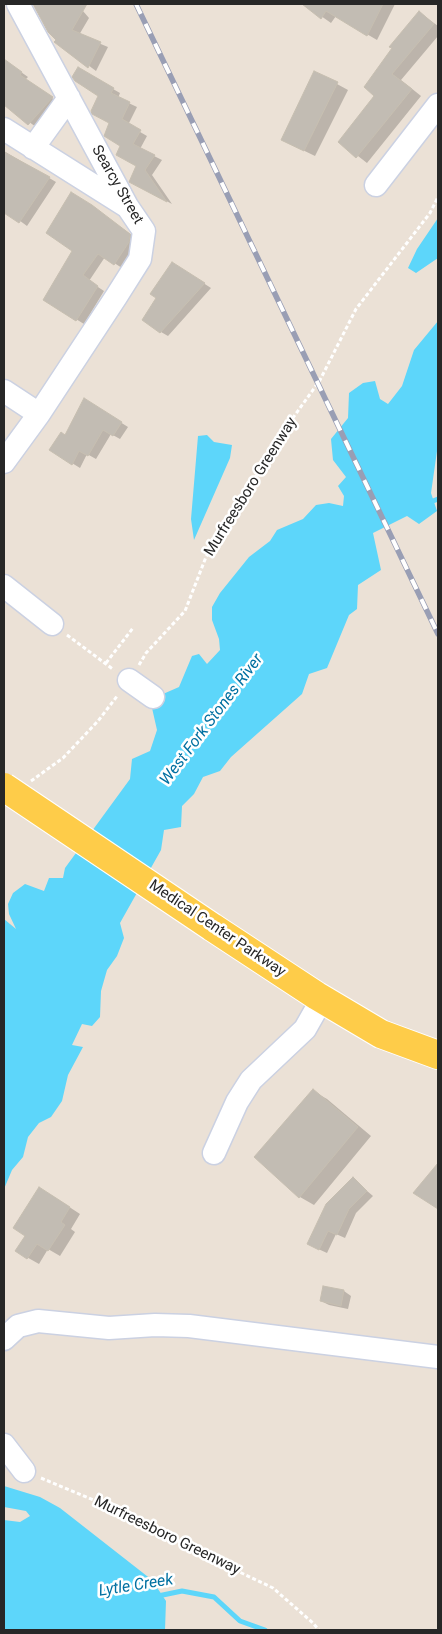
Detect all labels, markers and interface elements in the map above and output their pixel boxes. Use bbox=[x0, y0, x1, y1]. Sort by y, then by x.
street label: Searcy Street bbox=[87, 142, 147, 228]
street label: Murfreesboro Greenway bbox=[201, 414, 301, 560]
water label: West Fork Stones River bbox=[156, 651, 268, 789]
street label: Medical Center Parkway bbox=[145, 877, 289, 981]
street label: Murfreesboro Greenway bbox=[91, 1493, 243, 1579]
water label: Lytle Creek bbox=[97, 1571, 175, 1601]

